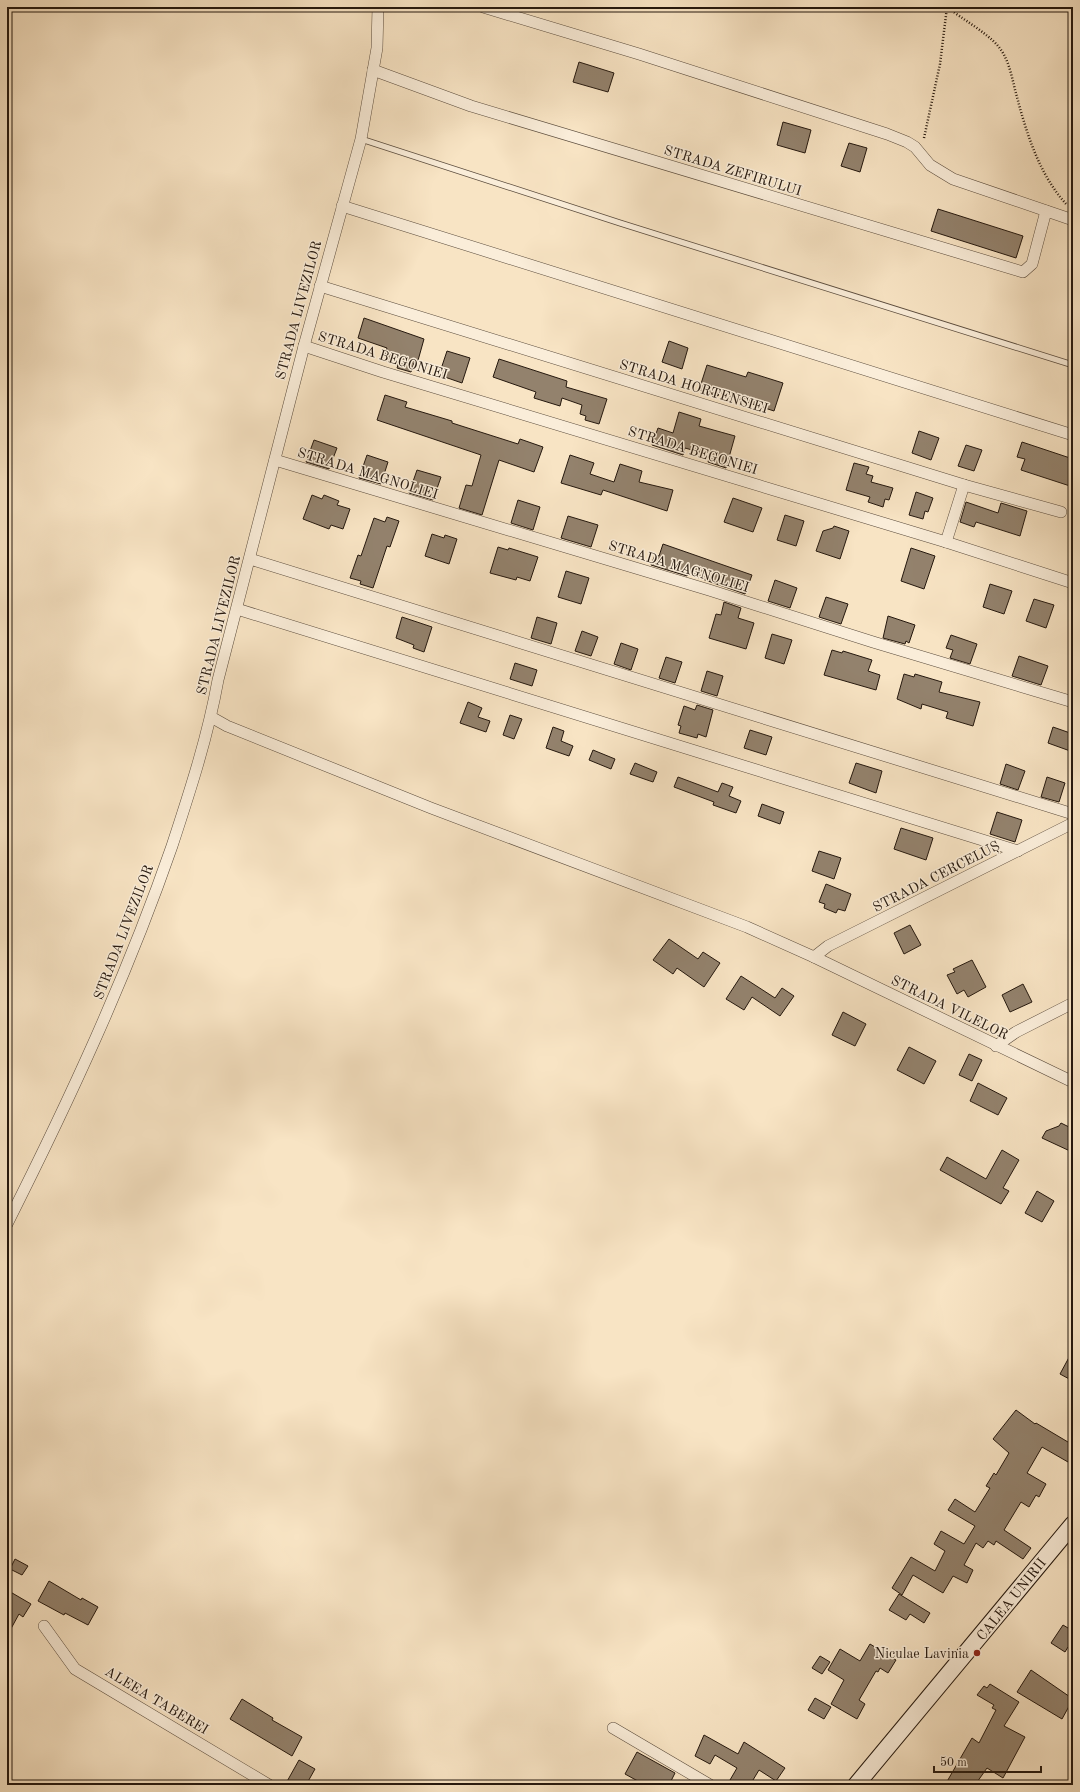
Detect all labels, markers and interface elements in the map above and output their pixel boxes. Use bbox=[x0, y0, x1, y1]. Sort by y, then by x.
street label: STRADA ZEFIRULUI bbox=[662, 143, 803, 199]
street label: STRADA LIVEZILOR bbox=[274, 239, 324, 381]
street label: STRADA BEGONIEI bbox=[316, 330, 449, 382]
street label: STRADA HORTENSIEI bbox=[618, 358, 770, 416]
street label: STRADA BEGONIEI bbox=[626, 425, 759, 477]
street label: STRADA MAGNOLIEI bbox=[296, 446, 440, 502]
street label: STRADA MAGNOLIEI bbox=[607, 539, 751, 595]
street label: STRADA LIVEZILOR bbox=[195, 554, 243, 696]
street label: STRADA CERCELUȘ bbox=[871, 839, 1002, 915]
street label: STRADA LIVEZILOR bbox=[92, 863, 156, 1002]
street label: STRADA VILELOR bbox=[889, 973, 1010, 1042]
street label: CALEA UNIRII bbox=[974, 1556, 1049, 1643]
place label: Niculae Lavinia bbox=[875, 1647, 969, 1661]
marker: Niculae Lavinia bbox=[972, 1648, 982, 1658]
street label: ALEEA TABEREI bbox=[102, 1664, 211, 1737]
scale bar bbox=[934, 1748, 1041, 1774]
text: 50 m bbox=[940, 1756, 967, 1769]

